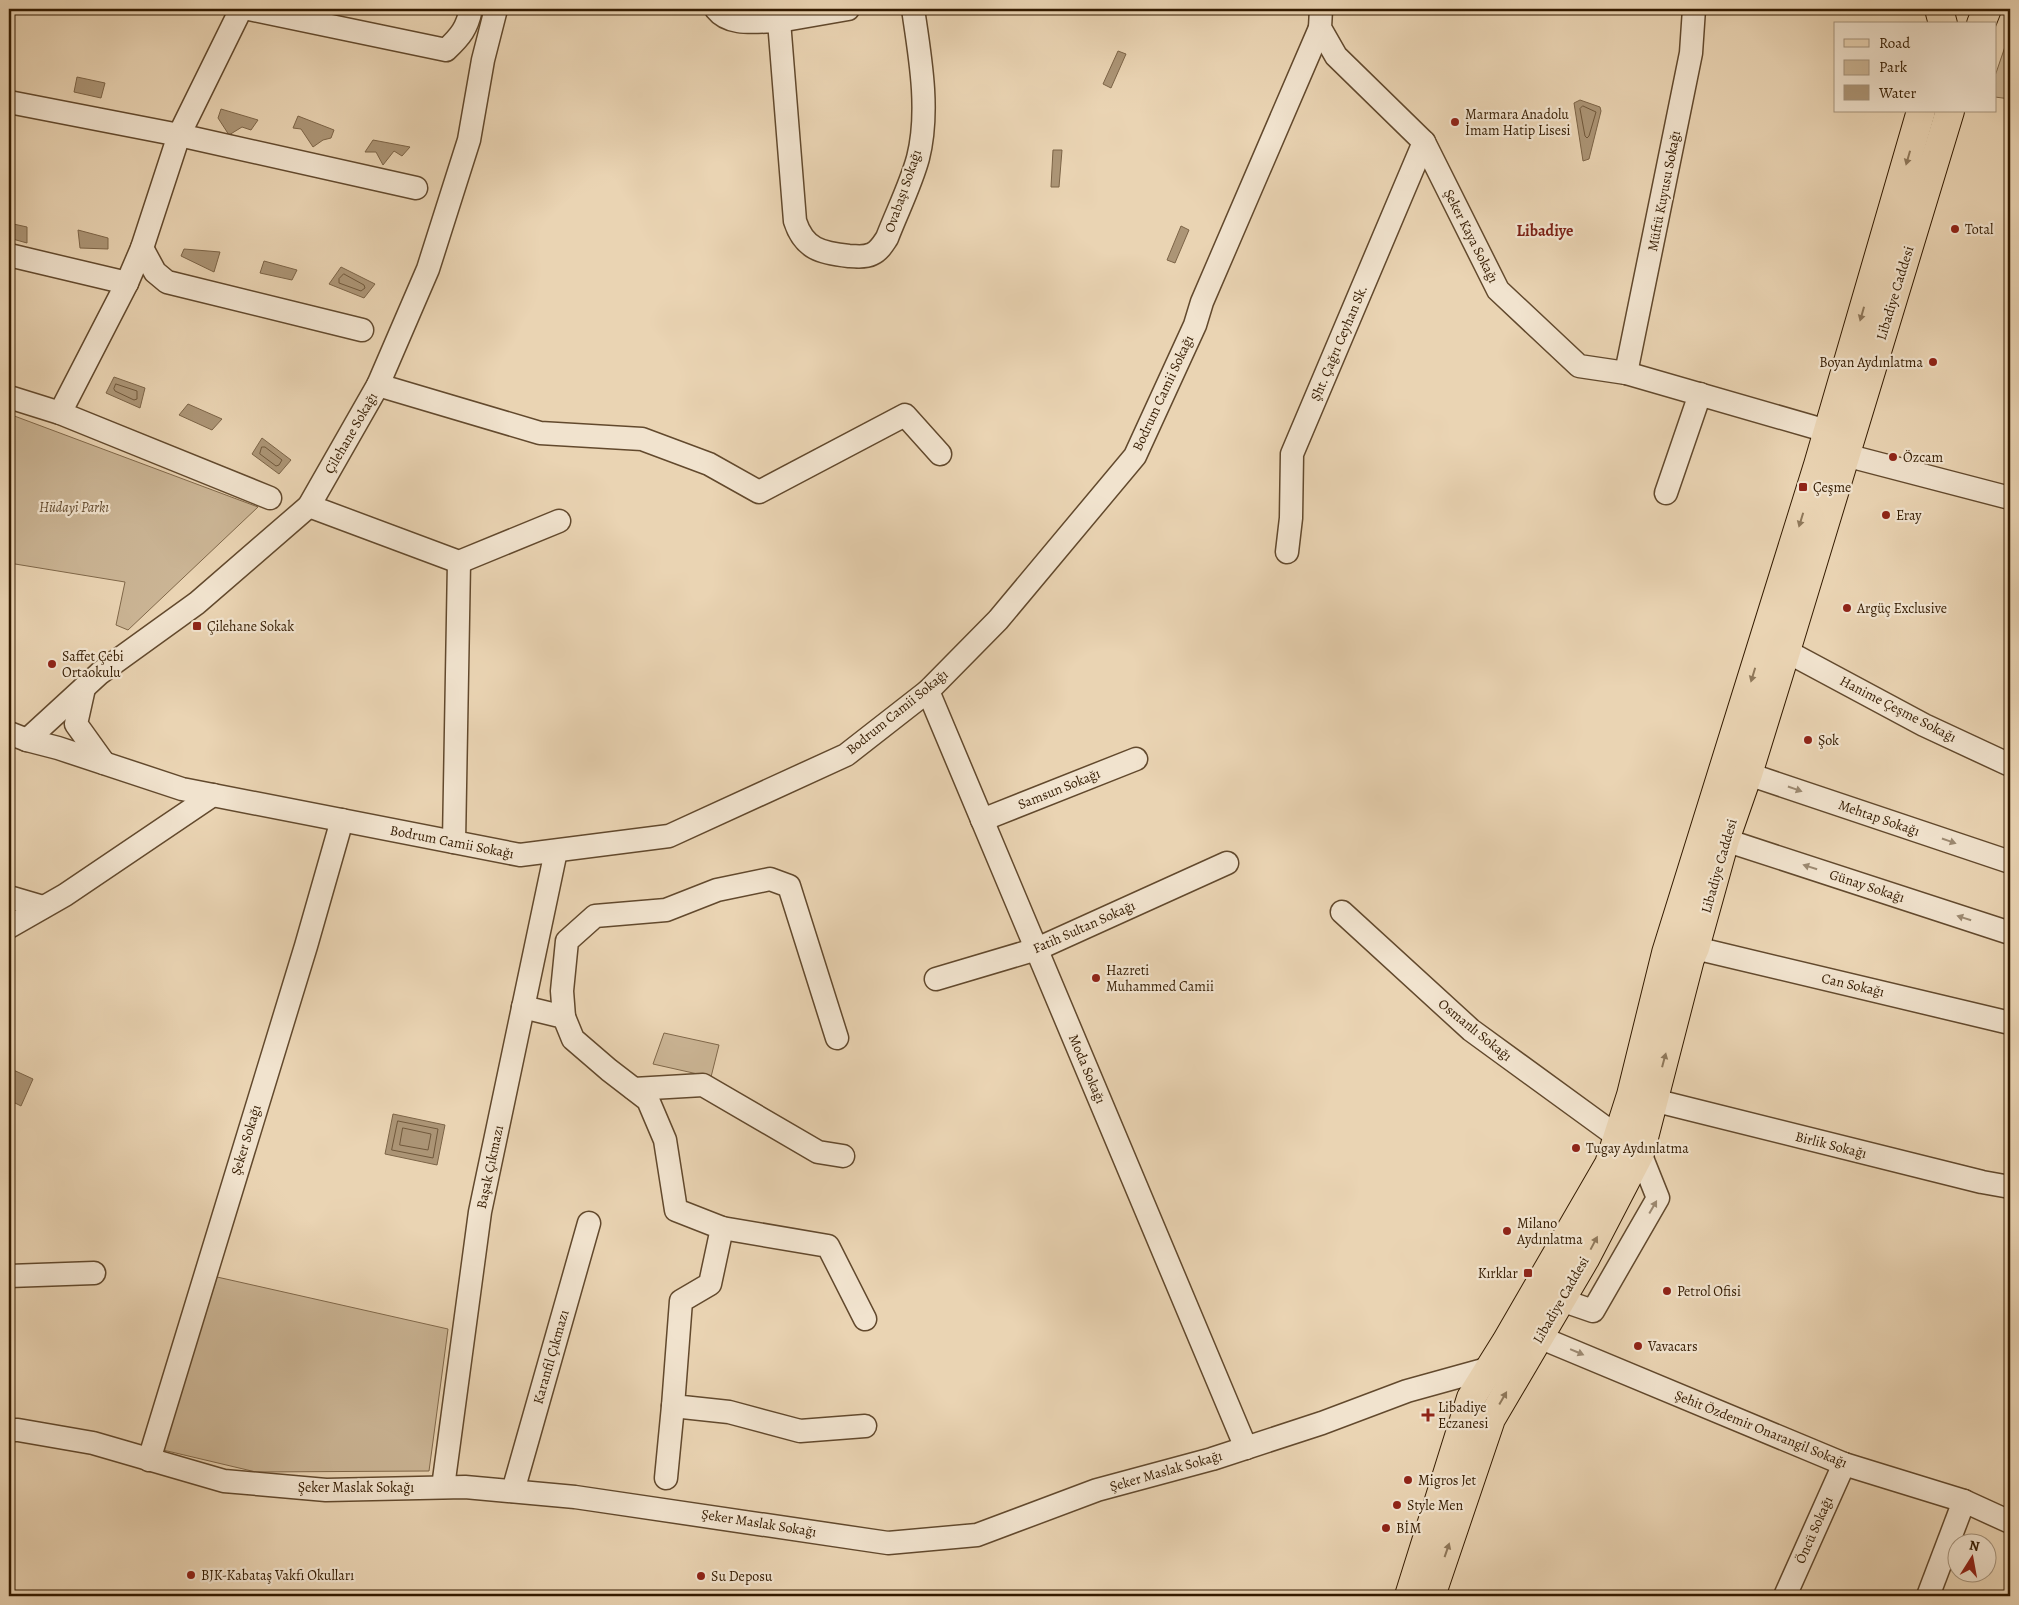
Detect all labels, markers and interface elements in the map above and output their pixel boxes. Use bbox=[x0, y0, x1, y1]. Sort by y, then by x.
legend bbox=[1834, 22, 1996, 112]
text: Road bbox=[1879, 33, 1911, 53]
text: Park bbox=[1879, 57, 1908, 77]
text: Water bbox=[1878, 83, 1916, 103]
place label: Marmara Anadolu İmam Hatip Lisesi bbox=[1465, 105, 1571, 140]
marker: Marmara Anadolu İmam Hatip Lisesi bbox=[1449, 116, 1461, 128]
street label: Müftü Kuyusu Sokağı bbox=[1643, 129, 1685, 253]
street label: Ovabaşı Sokağı bbox=[880, 147, 926, 235]
one-way arrow bbox=[1903, 151, 1911, 166]
street label: Şeker Kaya Sokağı bbox=[1439, 186, 1503, 286]
district label: Libadiye bbox=[1517, 220, 1573, 242]
place label: Total bbox=[1965, 220, 1994, 239]
marker: Total bbox=[1949, 223, 1961, 235]
street label: Libadiye Caddesi bbox=[1872, 244, 1918, 342]
street label: Şht. Çağrı Ceyhan Sk. bbox=[1306, 282, 1372, 404]
one-way arrow bbox=[1857, 307, 1865, 322]
street label: Bodrum Camii Sokağı bbox=[1128, 332, 1198, 454]
place label: Boyan Aydınlatma bbox=[1819, 353, 1923, 372]
marker: Boyan Aydınlatma bbox=[1927, 356, 1939, 368]
street label: Çilehane Sokağı bbox=[320, 389, 382, 477]
place label: Özcam bbox=[1903, 448, 1943, 467]
marker: Özcam bbox=[1887, 451, 1899, 463]
place label: Çeşme bbox=[1813, 478, 1851, 497]
marker: Çeşme bbox=[1797, 481, 1809, 493]
park label: Hüdayi Parkı bbox=[39, 498, 109, 517]
place label: Eray bbox=[1896, 506, 1922, 525]
marker: Eray bbox=[1880, 509, 1892, 521]
one-way arrow bbox=[1797, 513, 1805, 528]
place label: Argüç Exclusive bbox=[1856, 599, 1947, 618]
marker: Argüç Exclusive bbox=[1841, 602, 1853, 614]
place label: Çilehane Sokak bbox=[207, 617, 294, 636]
marker: Çilehane Sokak bbox=[191, 620, 203, 632]
place label: Saffet Çebi Ortaokulu bbox=[62, 647, 124, 682]
marker: Saffet Çebi Ortaokulu bbox=[46, 658, 58, 670]
street label: Bodrum Camii Sokağı bbox=[842, 665, 952, 759]
one-way arrow bbox=[1749, 668, 1757, 683]
street label: Hanime Çeşme Sokağı bbox=[1836, 671, 1960, 747]
place label: Şok bbox=[1818, 731, 1839, 750]
marker: Şok bbox=[1802, 734, 1814, 746]
street label: Samsun Sokağı bbox=[1015, 764, 1103, 814]
one-way arrow bbox=[1787, 786, 1802, 794]
street label: Mehtap Sokağı bbox=[1836, 795, 1922, 841]
street label: Libadiye Caddesi bbox=[1696, 817, 1742, 915]
street label: Bodrum Camii Sokağı bbox=[388, 821, 516, 863]
one-way arrow bbox=[1941, 838, 1956, 845]
one-way arrow bbox=[1802, 863, 1817, 871]
street label: Günay Sokağı bbox=[1827, 865, 1907, 907]
street label: Fatih Sultan Sokağı bbox=[1030, 896, 1138, 958]
one-way arrow bbox=[1956, 914, 1971, 922]
place label: Hazreti Muhammed Camii bbox=[1106, 961, 1214, 996]
street label: Can Sokağı bbox=[1820, 969, 1886, 1001]
marker: Hazreti Muhammed Camii bbox=[1090, 972, 1102, 984]
street label: Osmanlı Sokağı bbox=[1434, 994, 1516, 1066]
street label: Moda Sokağı bbox=[1064, 1031, 1110, 1107]
one-way arrow bbox=[1660, 1052, 1668, 1067]
street label: Şeker Sokağı bbox=[226, 1102, 266, 1178]
street label: Başak Çıkmazı bbox=[472, 1123, 508, 1211]
street label: Birlik Sokağı bbox=[1793, 1127, 1869, 1163]
place label: Tugay Aydınlatma bbox=[1586, 1139, 1689, 1158]
marker: Tugay Aydınlatma bbox=[1570, 1142, 1582, 1154]
one-way arrow bbox=[1649, 1200, 1658, 1214]
place label: Milano Aydınlatma bbox=[1516, 1214, 1583, 1249]
marker: Milano Aydınlatma bbox=[1501, 1225, 1513, 1237]
one-way arrow bbox=[1590, 1236, 1598, 1250]
street label: Libadiye Caddesi bbox=[1528, 1253, 1594, 1347]
place label: Kırklar bbox=[1478, 1264, 1519, 1283]
marker: Kırklar bbox=[1522, 1267, 1534, 1279]
place label: Petrol Ofisi bbox=[1677, 1282, 1741, 1301]
marker: Petrol Ofisi bbox=[1661, 1285, 1673, 1297]
street label: Karanfil Çıkmazı bbox=[528, 1308, 574, 1406]
place label: Vavacars bbox=[1647, 1337, 1698, 1356]
marker: Vavacars bbox=[1632, 1340, 1644, 1352]
one-way arrow bbox=[1570, 1349, 1584, 1357]
street label: Şehit Özdemir Onarangil Sokağı bbox=[1672, 1386, 1850, 1472]
one-way arrow bbox=[1499, 1391, 1507, 1406]
place label: Libadiye Eczanesi bbox=[1438, 1398, 1488, 1433]
marker: Libadiye Eczanesi bbox=[1422, 1409, 1434, 1421]
street label: Şeker Maslak Sokağı bbox=[1107, 1446, 1225, 1496]
place label: Migros Jet bbox=[1418, 1471, 1477, 1490]
marker: Migros Jet bbox=[1402, 1474, 1414, 1486]
street label: Şeker Maslak Sokağı bbox=[298, 1478, 414, 1497]
street label: Öncü Sokağı bbox=[1791, 1493, 1837, 1567]
place label: Style Men bbox=[1407, 1496, 1464, 1515]
marker: Style Men bbox=[1391, 1499, 1403, 1511]
street label: Şeker Maslak Sokağı bbox=[700, 1505, 818, 1541]
place label: BİM bbox=[1396, 1519, 1421, 1538]
marker: BİM bbox=[1380, 1522, 1392, 1534]
north arrow bbox=[1946, 1532, 1996, 1582]
text: N bbox=[1968, 1535, 1981, 1556]
one-way arrow bbox=[1444, 1543, 1451, 1558]
place label: BJK-Kabataş Vakfı Okulları bbox=[201, 1566, 354, 1585]
place label: Su Deposu bbox=[711, 1567, 773, 1586]
marker: BJK-Kabataş Vakfı Okulları bbox=[185, 1569, 197, 1581]
marker: Su Deposu bbox=[695, 1570, 707, 1582]

